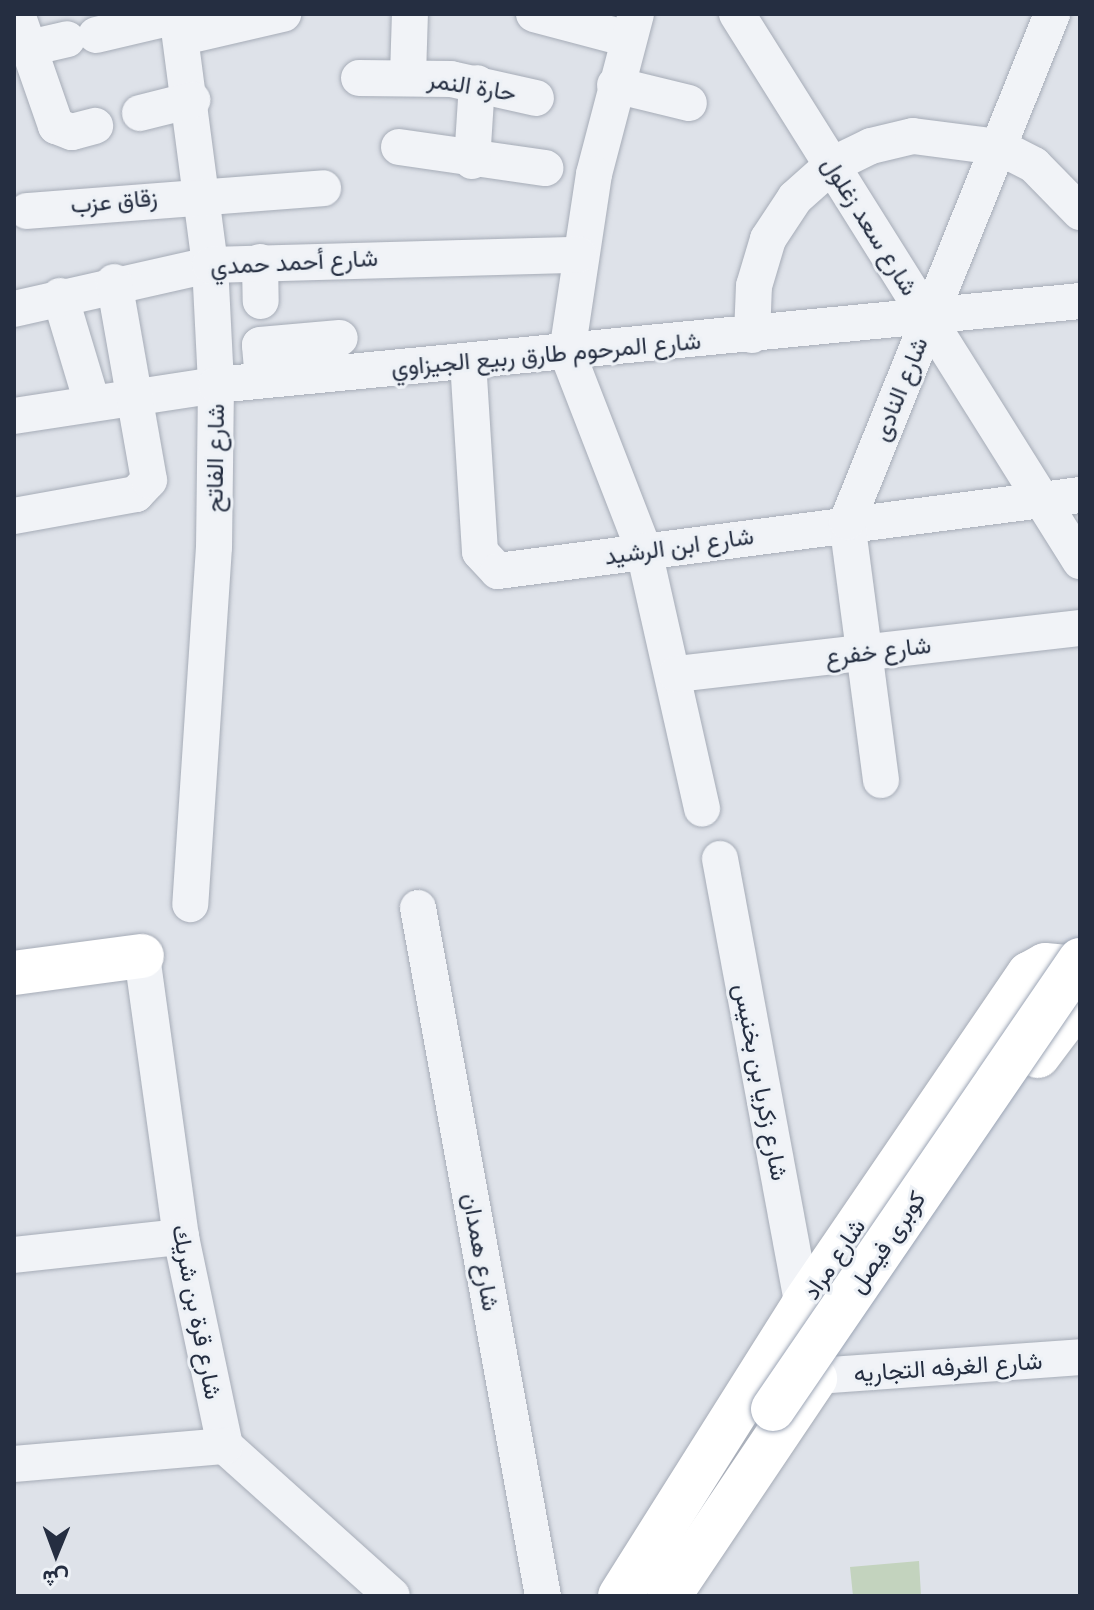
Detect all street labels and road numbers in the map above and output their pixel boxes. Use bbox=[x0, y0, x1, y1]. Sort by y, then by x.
street label: حارة النمر bbox=[426, 65, 518, 107]
street label: شارع سعد زغلول bbox=[816, 151, 924, 301]
street label: زقاق عزب bbox=[69, 183, 159, 219]
street label: شارع أحمد حمدي bbox=[209, 243, 379, 281]
street label: شارع المرحوم طارق ربيع الجيزاوي bbox=[390, 326, 702, 382]
street label: شارع النادى bbox=[866, 333, 934, 445]
street label: شارع الفاتح bbox=[200, 403, 230, 513]
street label: شارع ابن الرشيد bbox=[603, 521, 755, 571]
street label: شارع خفرع bbox=[823, 630, 933, 672]
street label: شارع زكريا بن بخنيس bbox=[728, 981, 794, 1183]
street label: كوبرى فيصل bbox=[842, 1185, 932, 1299]
street label: شارع همدان bbox=[456, 1191, 506, 1313]
street label: شارع مراد bbox=[796, 1213, 872, 1305]
street label: شارع قرة بن شريك bbox=[166, 1222, 228, 1402]
street label: شارع الغرفه التجاريه bbox=[853, 1346, 1043, 1388]

